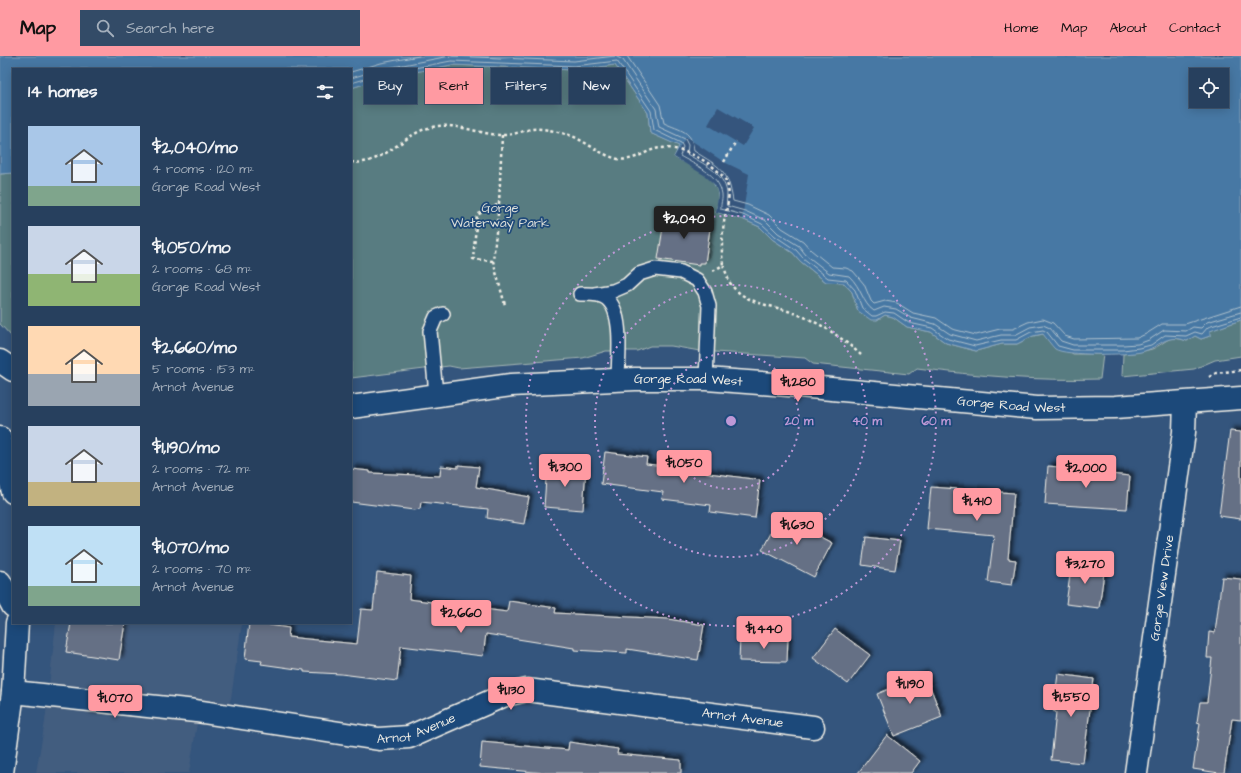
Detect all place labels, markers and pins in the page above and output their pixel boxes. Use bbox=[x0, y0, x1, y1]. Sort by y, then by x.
pin: $2,040 bbox=[651, 206, 717, 240]
pin: $1,280 bbox=[765, 369, 831, 403]
centre of rings bbox=[724, 414, 738, 428]
pin: $1,050 bbox=[651, 450, 717, 484]
pin: $1,300 bbox=[532, 454, 598, 488]
pin: $2,000 bbox=[1053, 455, 1119, 489]
pin: $1,410 bbox=[944, 488, 1010, 522]
pin: $1,630 bbox=[764, 512, 830, 546]
pin: $3,270 bbox=[1052, 551, 1118, 585]
pin: $2,660 bbox=[428, 600, 494, 634]
pin: $1,440 bbox=[731, 616, 797, 650]
pin: $1,190 bbox=[877, 671, 943, 705]
pin: $1,130 bbox=[478, 677, 544, 711]
pin: $1,550 bbox=[1038, 684, 1104, 718]
pin: $1,070 bbox=[82, 685, 148, 719]

